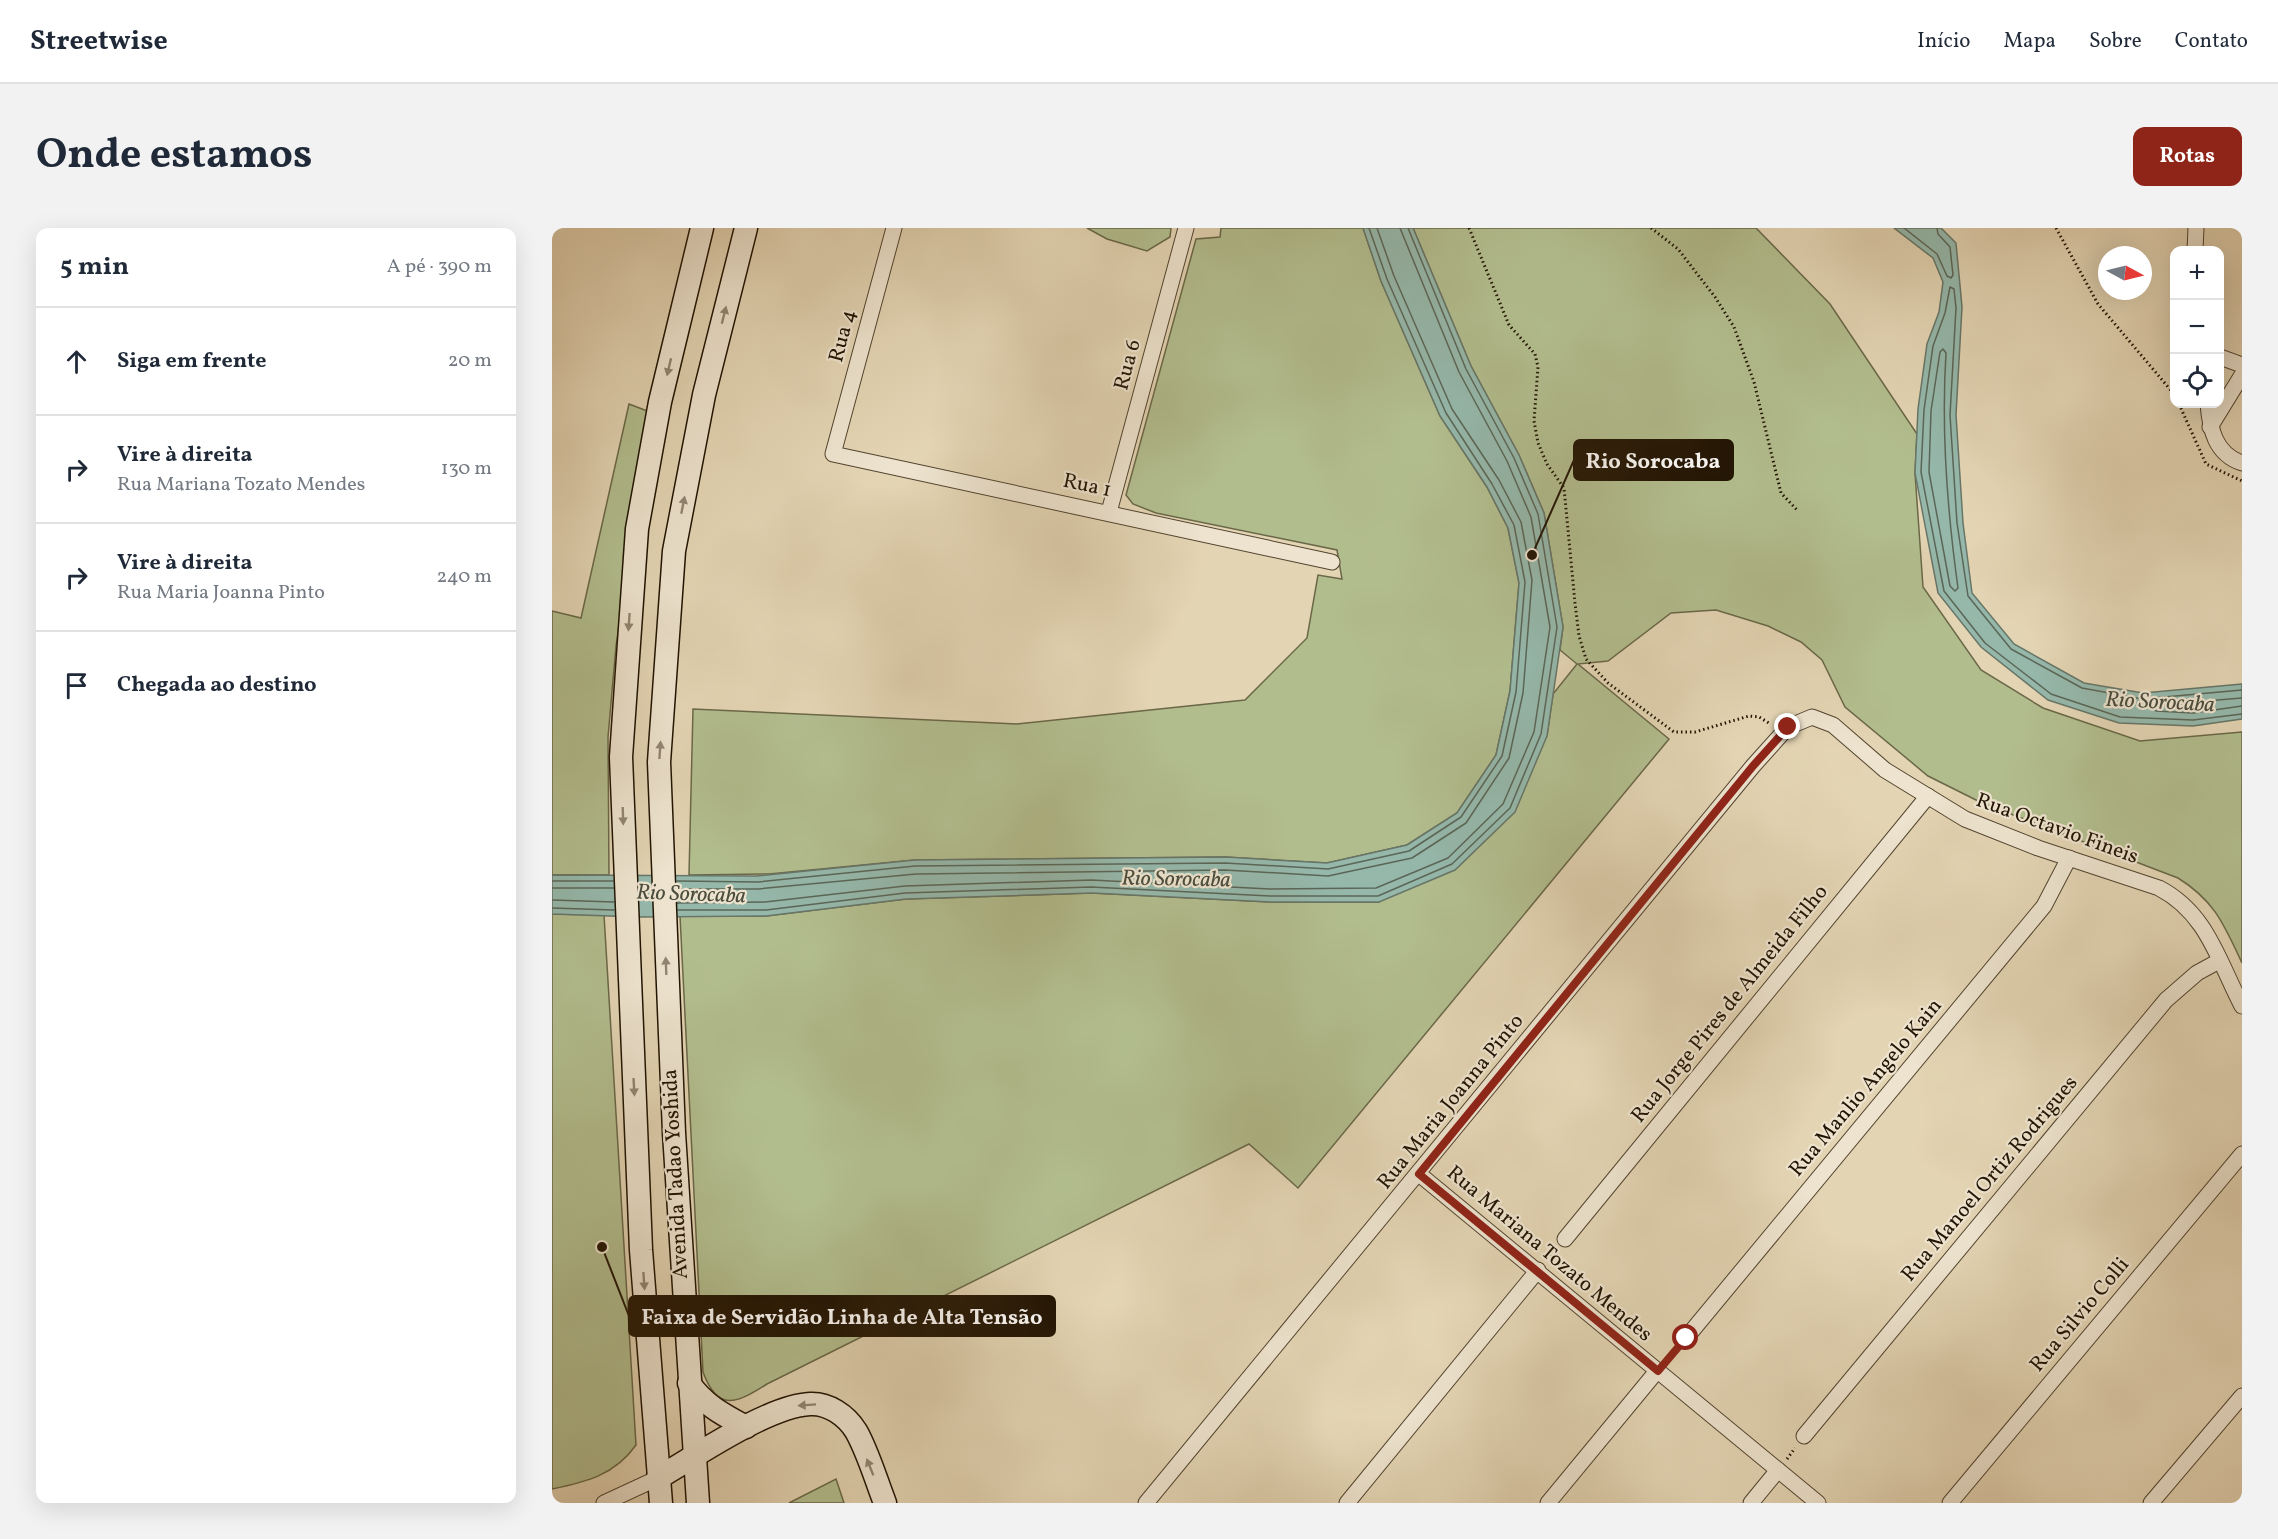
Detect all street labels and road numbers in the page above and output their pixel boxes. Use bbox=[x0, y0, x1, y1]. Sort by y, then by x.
street label: Rua 4 bbox=[822, 306, 864, 366]
street label: Rua 6 bbox=[1107, 336, 1149, 394]
street label: Rua 1 bbox=[1060, 467, 1114, 505]
street label: Rua Octavio Fineis bbox=[1972, 786, 2142, 872]
street label: Rua Jorge Pires de Almeida Filho bbox=[1625, 879, 1835, 1129]
street label: Rua Manlio Angelo Kain bbox=[1783, 993, 1949, 1183]
street label: Rua Maria Joanna Pinto bbox=[1371, 1008, 1531, 1196]
street label: Avenida Tadao Yoshida bbox=[656, 1068, 696, 1280]
street label: Rua Manoel Ortiz Rodrigues bbox=[1895, 1070, 2085, 1288]
street label: Rua Mariana Tozato Mendes bbox=[1440, 1159, 1658, 1349]
street label: Rua Silvio Colli bbox=[2023, 1252, 2137, 1378]

